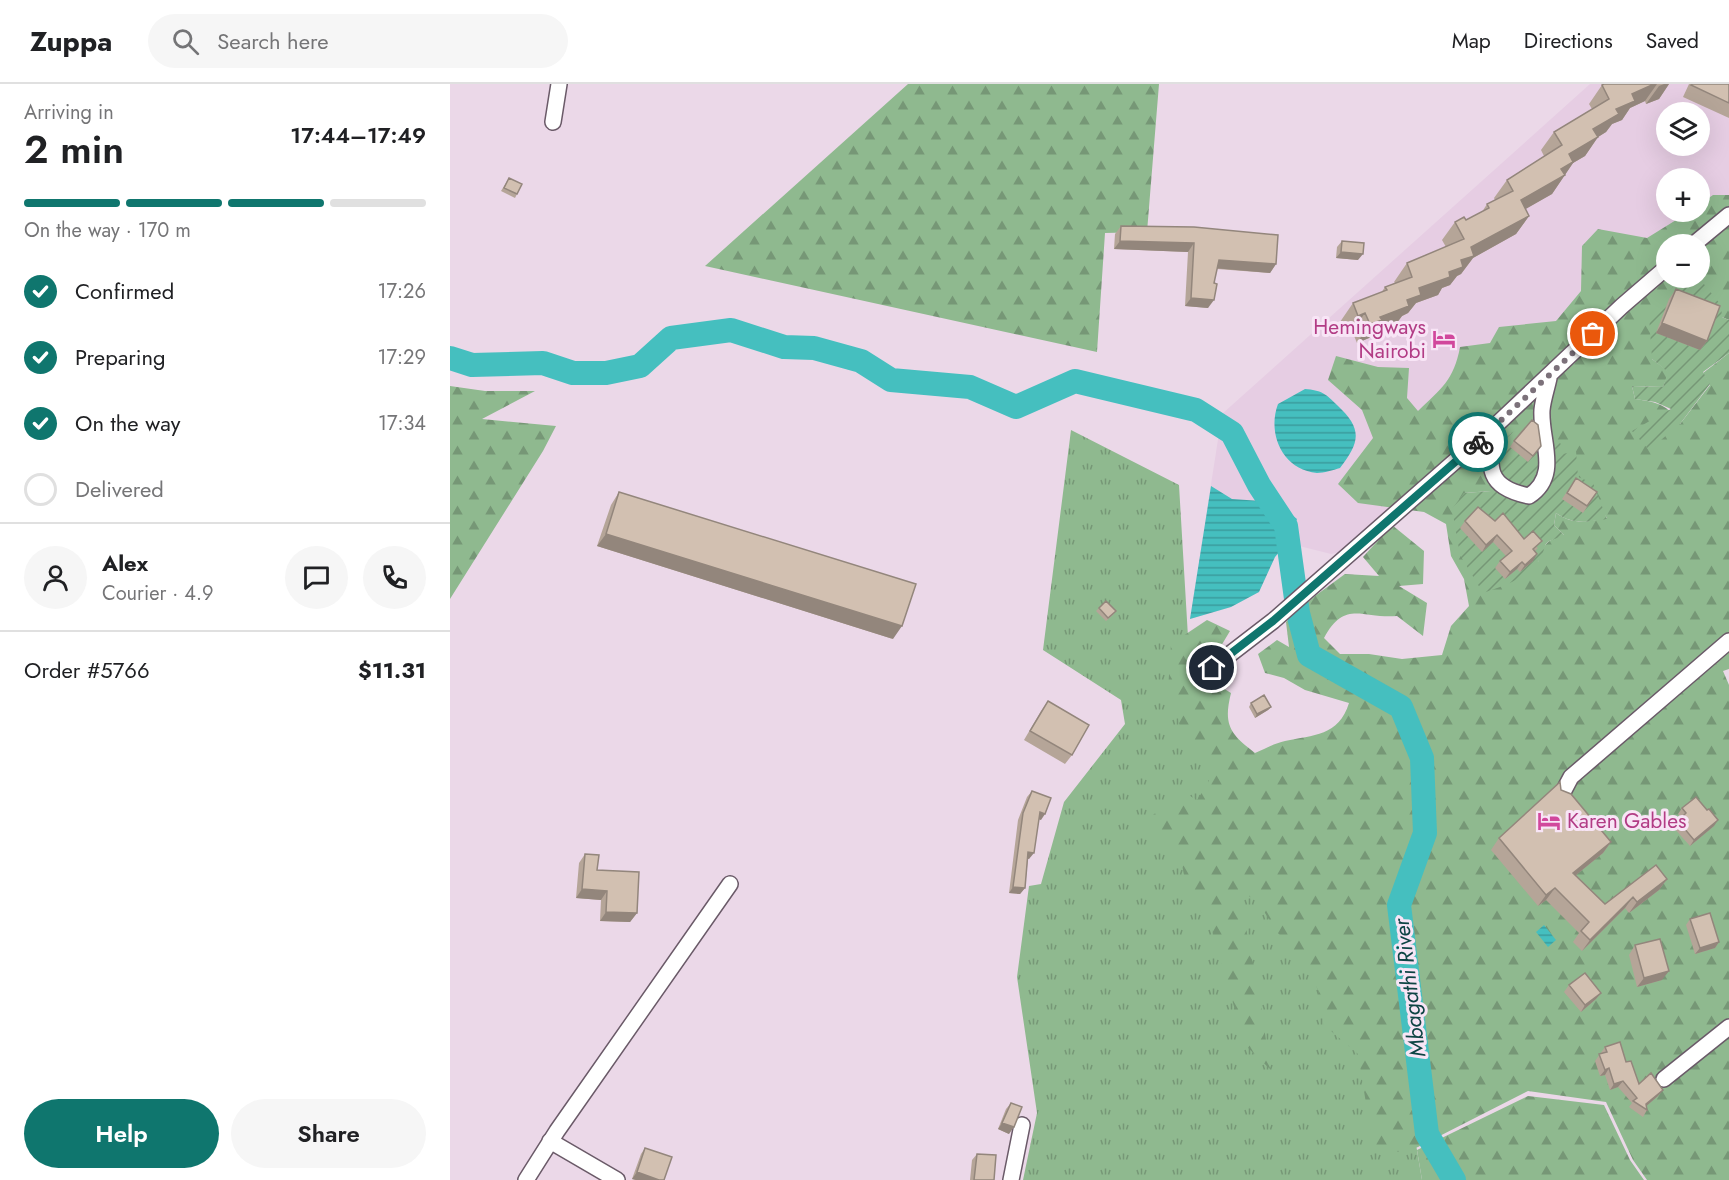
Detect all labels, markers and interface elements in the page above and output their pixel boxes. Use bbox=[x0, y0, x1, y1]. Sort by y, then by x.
search box bbox=[148, 14, 568, 68]
text: Zuppa bbox=[30, 21, 112, 62]
icon: search bbox=[169, 25, 202, 58]
text: Search here bbox=[217, 25, 329, 57]
text: Map bbox=[1452, 26, 1491, 56]
text: Directions bbox=[1524, 26, 1613, 56]
text: Saved bbox=[1646, 26, 1699, 56]
text: Arriving in bbox=[24, 98, 114, 127]
map controls bbox=[1656, 102, 1710, 288]
button: layers bbox=[1656, 102, 1710, 156]
text: 17:44–17:49 bbox=[290, 119, 426, 151]
text: 2 min bbox=[24, 121, 124, 178]
button: + bbox=[1656, 168, 1710, 222]
text: On the way · 170 m bbox=[24, 216, 191, 245]
button: − bbox=[1656, 234, 1710, 288]
icon: check bbox=[24, 275, 57, 308]
text: Confirmed bbox=[75, 275, 174, 307]
text: 17:26 bbox=[378, 277, 426, 306]
pin bbox=[1567, 308, 1618, 359]
place label: Hemingways Nairobi bbox=[1313, 312, 1426, 366]
icon: bag bbox=[1576, 317, 1609, 350]
hotel icon: Hemingways Nairobi bbox=[1431, 326, 1457, 352]
icon: check bbox=[24, 341, 57, 374]
text: Preparing bbox=[75, 341, 166, 373]
text: 17:29 bbox=[378, 343, 426, 372]
icon: check bbox=[24, 407, 57, 440]
text: On the way bbox=[75, 407, 180, 439]
text: 17:34 bbox=[378, 409, 426, 438]
courier bbox=[1448, 412, 1508, 472]
icon: bike bbox=[1462, 426, 1495, 459]
text: Delivered bbox=[75, 473, 164, 505]
button: person bbox=[24, 546, 87, 609]
button: chat bbox=[285, 546, 348, 609]
button: phone bbox=[363, 546, 426, 609]
text: Alex bbox=[102, 547, 148, 579]
text: Courier · 4.9 bbox=[102, 579, 214, 608]
pin bbox=[1186, 642, 1237, 693]
icon: home bbox=[1195, 651, 1228, 684]
text: Order #5766 bbox=[24, 654, 150, 686]
text: $11.31 bbox=[358, 654, 426, 686]
place label: Karen Gables bbox=[1567, 806, 1686, 836]
hotel icon: Karen Gables bbox=[1536, 808, 1562, 834]
water label: Mbagathi River bbox=[1384, 915, 1433, 1059]
button: Help bbox=[24, 1099, 219, 1168]
button: Share bbox=[231, 1099, 426, 1168]

